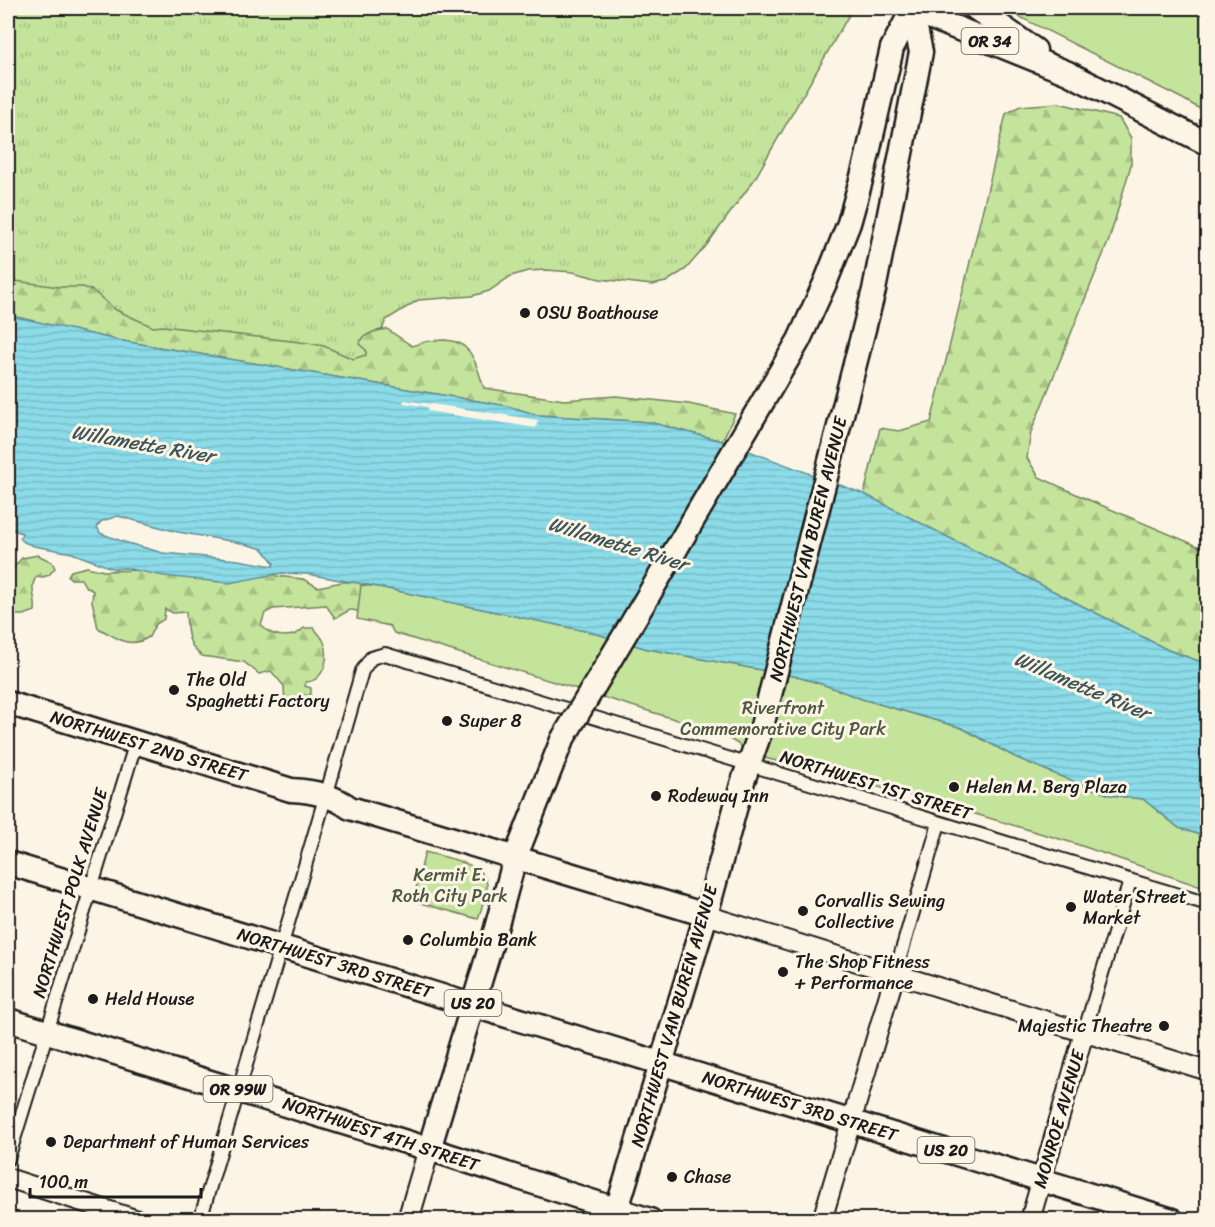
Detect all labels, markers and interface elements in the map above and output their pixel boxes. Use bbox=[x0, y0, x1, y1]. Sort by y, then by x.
road number: OR 34 bbox=[962, 28, 1018, 54]
place label: OSU Boathouse bbox=[537, 297, 659, 329]
marker: OSU Boathouse bbox=[518, 306, 532, 320]
street label: NORTHWEST VAN BUREN AVENUE bbox=[760, 412, 857, 685]
water label: Willamette River bbox=[69, 414, 221, 474]
water label: Willamette River bbox=[544, 506, 696, 583]
water label: Willamette River bbox=[1009, 642, 1159, 732]
place label: The Old Spaghetti Factory bbox=[186, 664, 330, 717]
marker: The Old Spaghetti Factory bbox=[167, 683, 181, 697]
park label: Riverfront Commemorative City Park bbox=[680, 692, 886, 745]
street label: NORTHWEST 2ND STREET bbox=[46, 701, 253, 792]
place label: Super 8 bbox=[459, 705, 522, 737]
marker: Super 8 bbox=[440, 714, 454, 728]
street label: NORTHWEST 1ST STREET bbox=[776, 741, 977, 830]
place label: Helen M. Berg Plaza bbox=[966, 771, 1127, 803]
place label: Rodeway Inn bbox=[668, 780, 769, 812]
marker: Helen M. Berg Plaza bbox=[947, 780, 961, 794]
street label: NORTHWEST POLK AVENUE bbox=[23, 783, 117, 1002]
marker: Rodeway Inn bbox=[649, 789, 663, 803]
park label: Kermit E. Roth City Park bbox=[392, 859, 508, 912]
street label: NORTHWEST VAN BUREN AVENUE bbox=[621, 880, 727, 1151]
place label: Water Street Market bbox=[1083, 881, 1187, 934]
place label: Corvallis Sewing Collective bbox=[815, 885, 945, 938]
marker: Water Street Market bbox=[1064, 900, 1078, 914]
marker: Corvallis Sewing Collective bbox=[796, 904, 810, 918]
street label: NORTHWEST 3RD STREET bbox=[233, 918, 438, 1008]
place label: Columbia Bank bbox=[420, 924, 537, 956]
marker: Columbia Bank bbox=[401, 933, 415, 947]
place label: The Shop Fitness + Performance bbox=[794, 946, 930, 999]
marker: The Shop Fitness + Performance bbox=[776, 965, 790, 979]
place label: Held House bbox=[105, 983, 194, 1015]
road number: US 20 bbox=[444, 990, 502, 1016]
marker: Held House bbox=[86, 992, 100, 1006]
place label: Majestic Theatre bbox=[1018, 1010, 1152, 1042]
marker: Majestic Theatre bbox=[1157, 1019, 1171, 1033]
street label: MONROE AVENUE bbox=[1024, 1045, 1094, 1192]
street label: NORTHWEST 3RD STREET bbox=[698, 1061, 903, 1151]
road number: OR 99W bbox=[204, 1076, 272, 1102]
street label: NORTHWEST 4TH STREET bbox=[279, 1087, 484, 1181]
place label: Department of Human Services bbox=[63, 1126, 310, 1158]
marker: Department of Human Services bbox=[44, 1135, 58, 1149]
road number: US 20 bbox=[918, 1137, 974, 1163]
scale bar bbox=[30, 1161, 201, 1199]
place label: Chase bbox=[684, 1161, 731, 1193]
text: 100 m bbox=[39, 1166, 88, 1198]
marker: Chase bbox=[665, 1170, 679, 1184]

